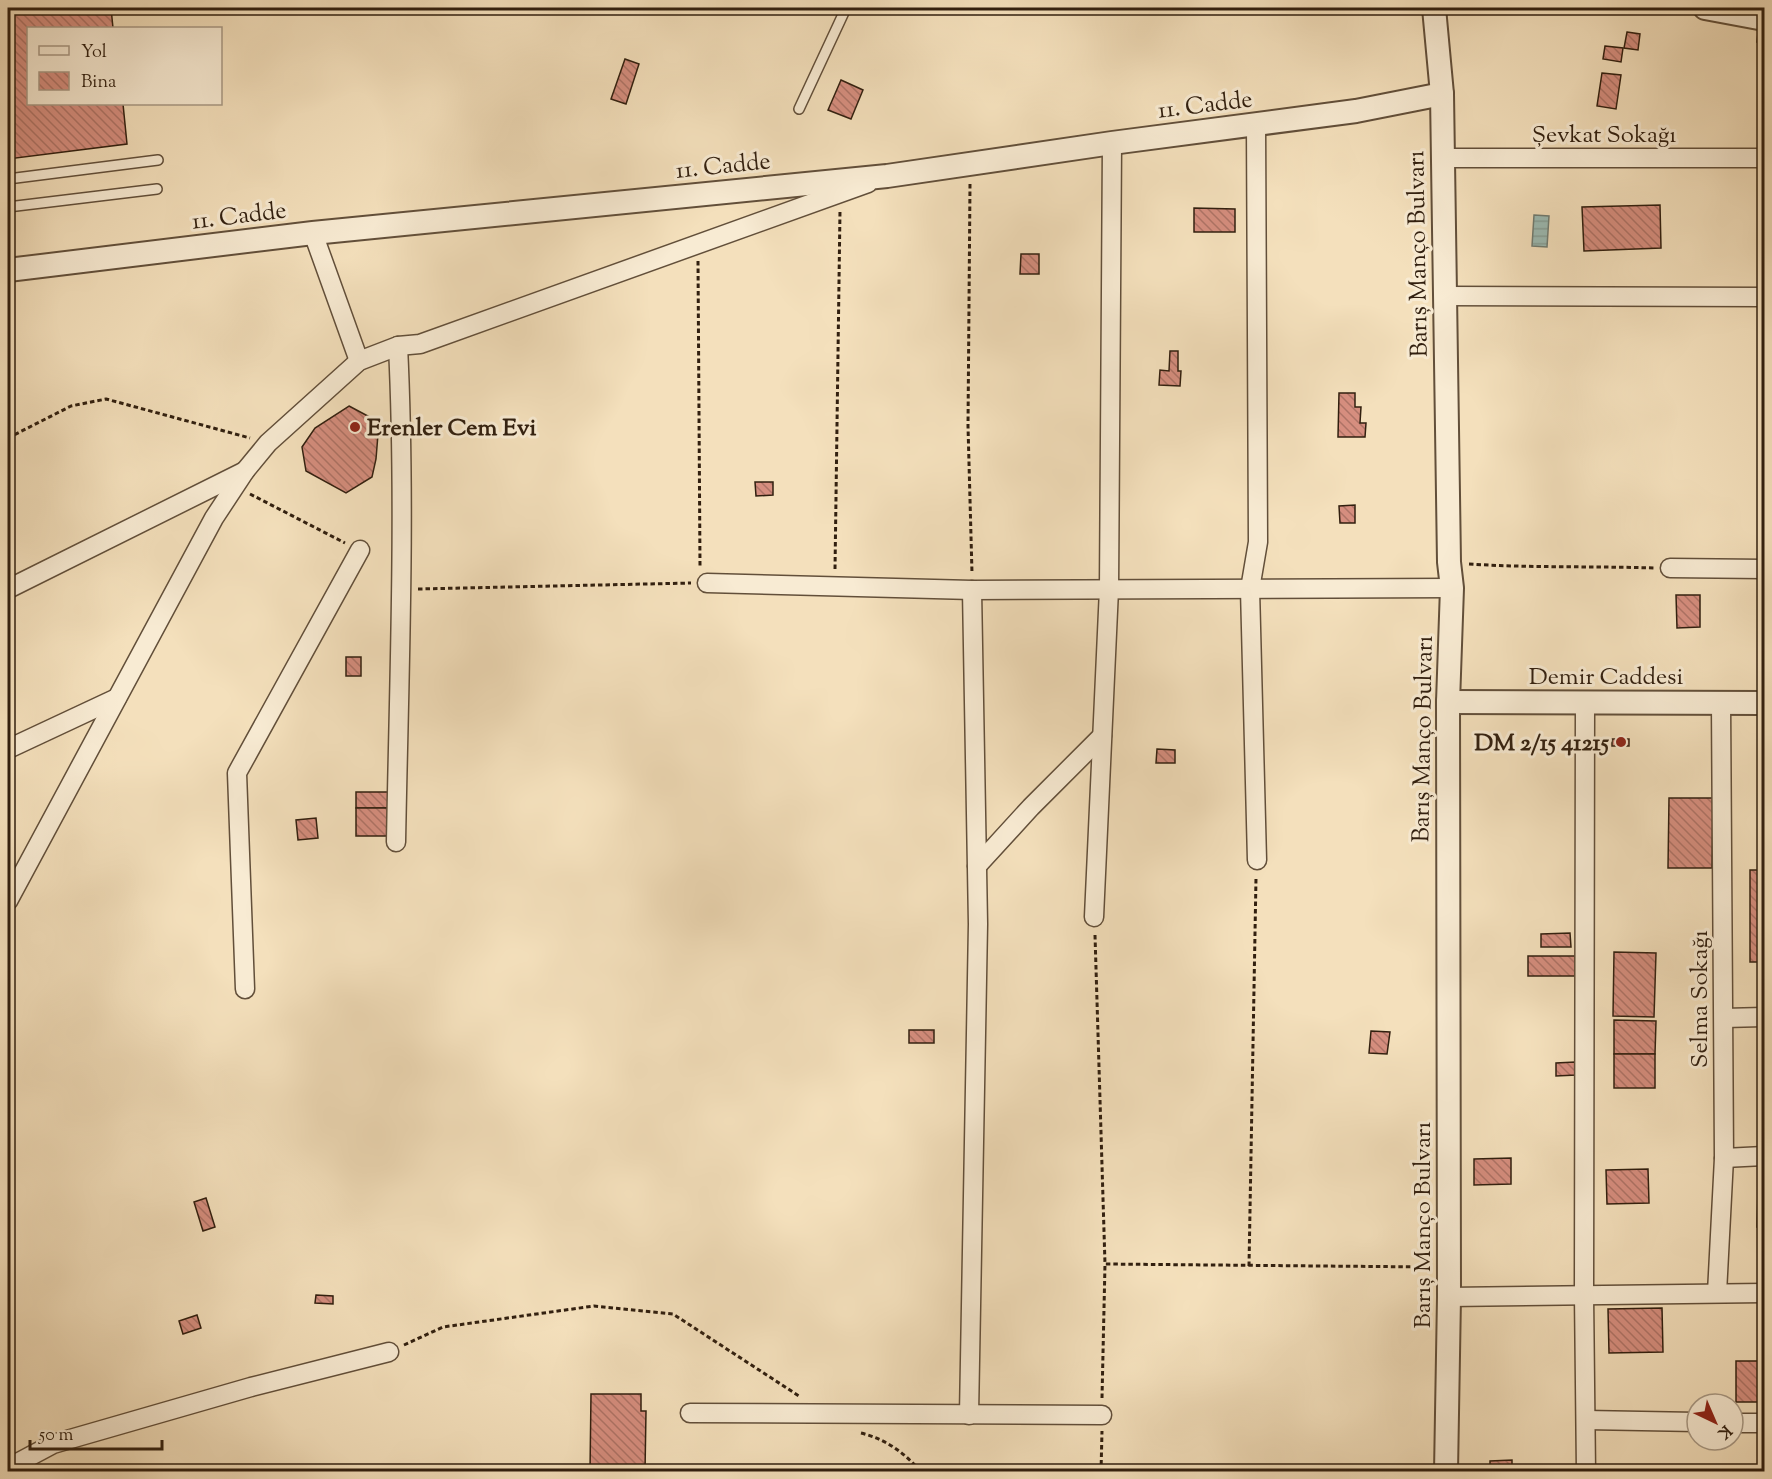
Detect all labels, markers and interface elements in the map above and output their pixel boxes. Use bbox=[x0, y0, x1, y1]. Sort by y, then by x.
legend bbox=[27, 27, 222, 105]
text: Yol bbox=[81, 40, 107, 66]
text: Bina bbox=[81, 70, 116, 96]
street label: 11. Cadde bbox=[1156, 83, 1254, 129]
street label: Şevkat Sokağı bbox=[1532, 119, 1676, 153]
street label: 11. Cadde bbox=[674, 145, 772, 189]
street label: Barış Manço Bulvarı bbox=[1400, 150, 1438, 358]
street label: 11. Cadde bbox=[190, 194, 288, 240]
place label: Erenler Cem Evi bbox=[367, 412, 536, 446]
marker: Erenler Cem Evi bbox=[348, 420, 362, 434]
street label: Barış Manço Bulvarı bbox=[1405, 635, 1443, 843]
street label: Demir Caddesi bbox=[1529, 661, 1684, 695]
place label: DM 2/15 41215 bbox=[1474, 727, 1610, 761]
marker: DM 2/15 41215 bbox=[1614, 735, 1628, 749]
street label: Selma Sokağı bbox=[1684, 930, 1718, 1068]
street label: Barış Manço Bulvarı bbox=[1407, 1121, 1441, 1328]
north arrow bbox=[1685, 1392, 1745, 1452]
scale bar bbox=[30, 1413, 162, 1451]
text: K bbox=[1711, 1419, 1736, 1444]
text: 50 m bbox=[38, 1423, 74, 1449]

